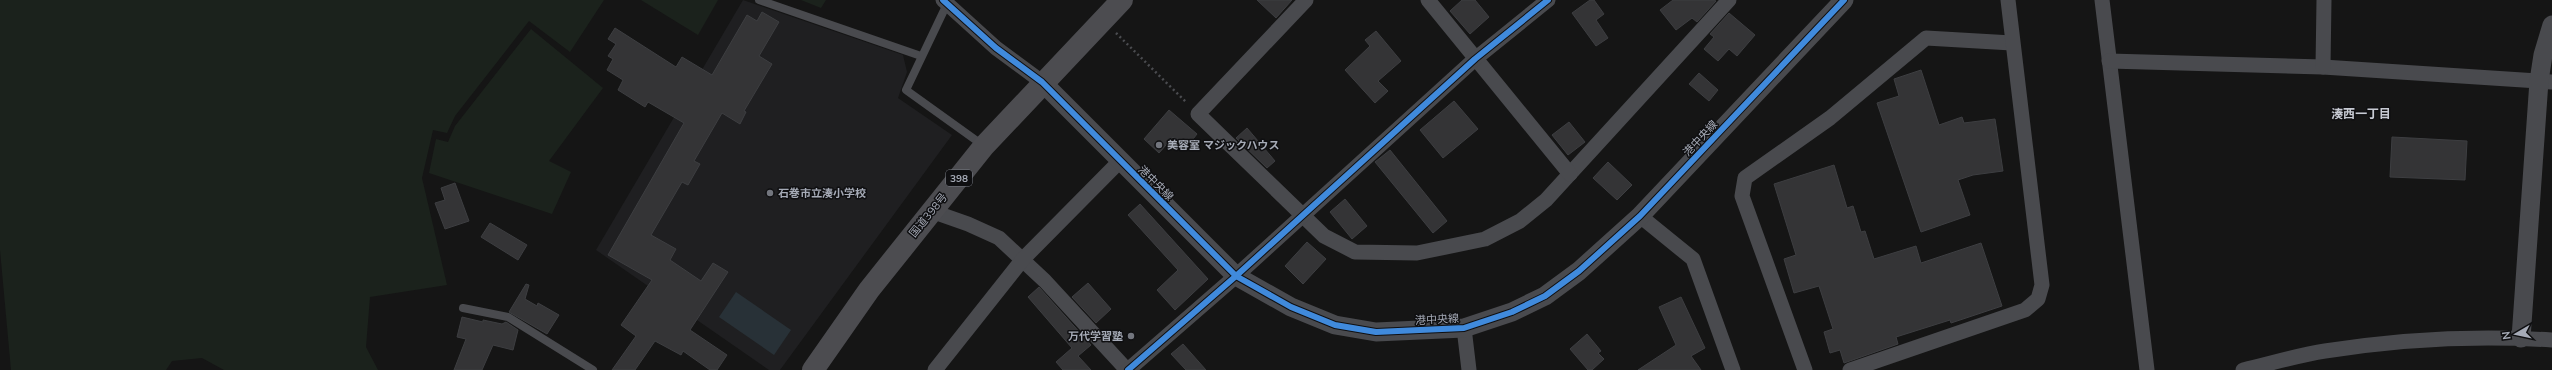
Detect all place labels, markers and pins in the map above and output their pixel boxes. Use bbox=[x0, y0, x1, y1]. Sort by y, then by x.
place label: 美容室 マジックハウス bbox=[1167, 138, 1279, 152]
marker: 美容室 マジックハウス bbox=[1154, 140, 1164, 150]
place label: 石巻市立湊小学校 bbox=[778, 186, 866, 200]
marker: 石巻市立湊小学校 bbox=[765, 188, 775, 198]
place label: 万代学習塾 bbox=[1068, 329, 1123, 343]
marker: 万代学習塾 bbox=[1126, 331, 1136, 341]

